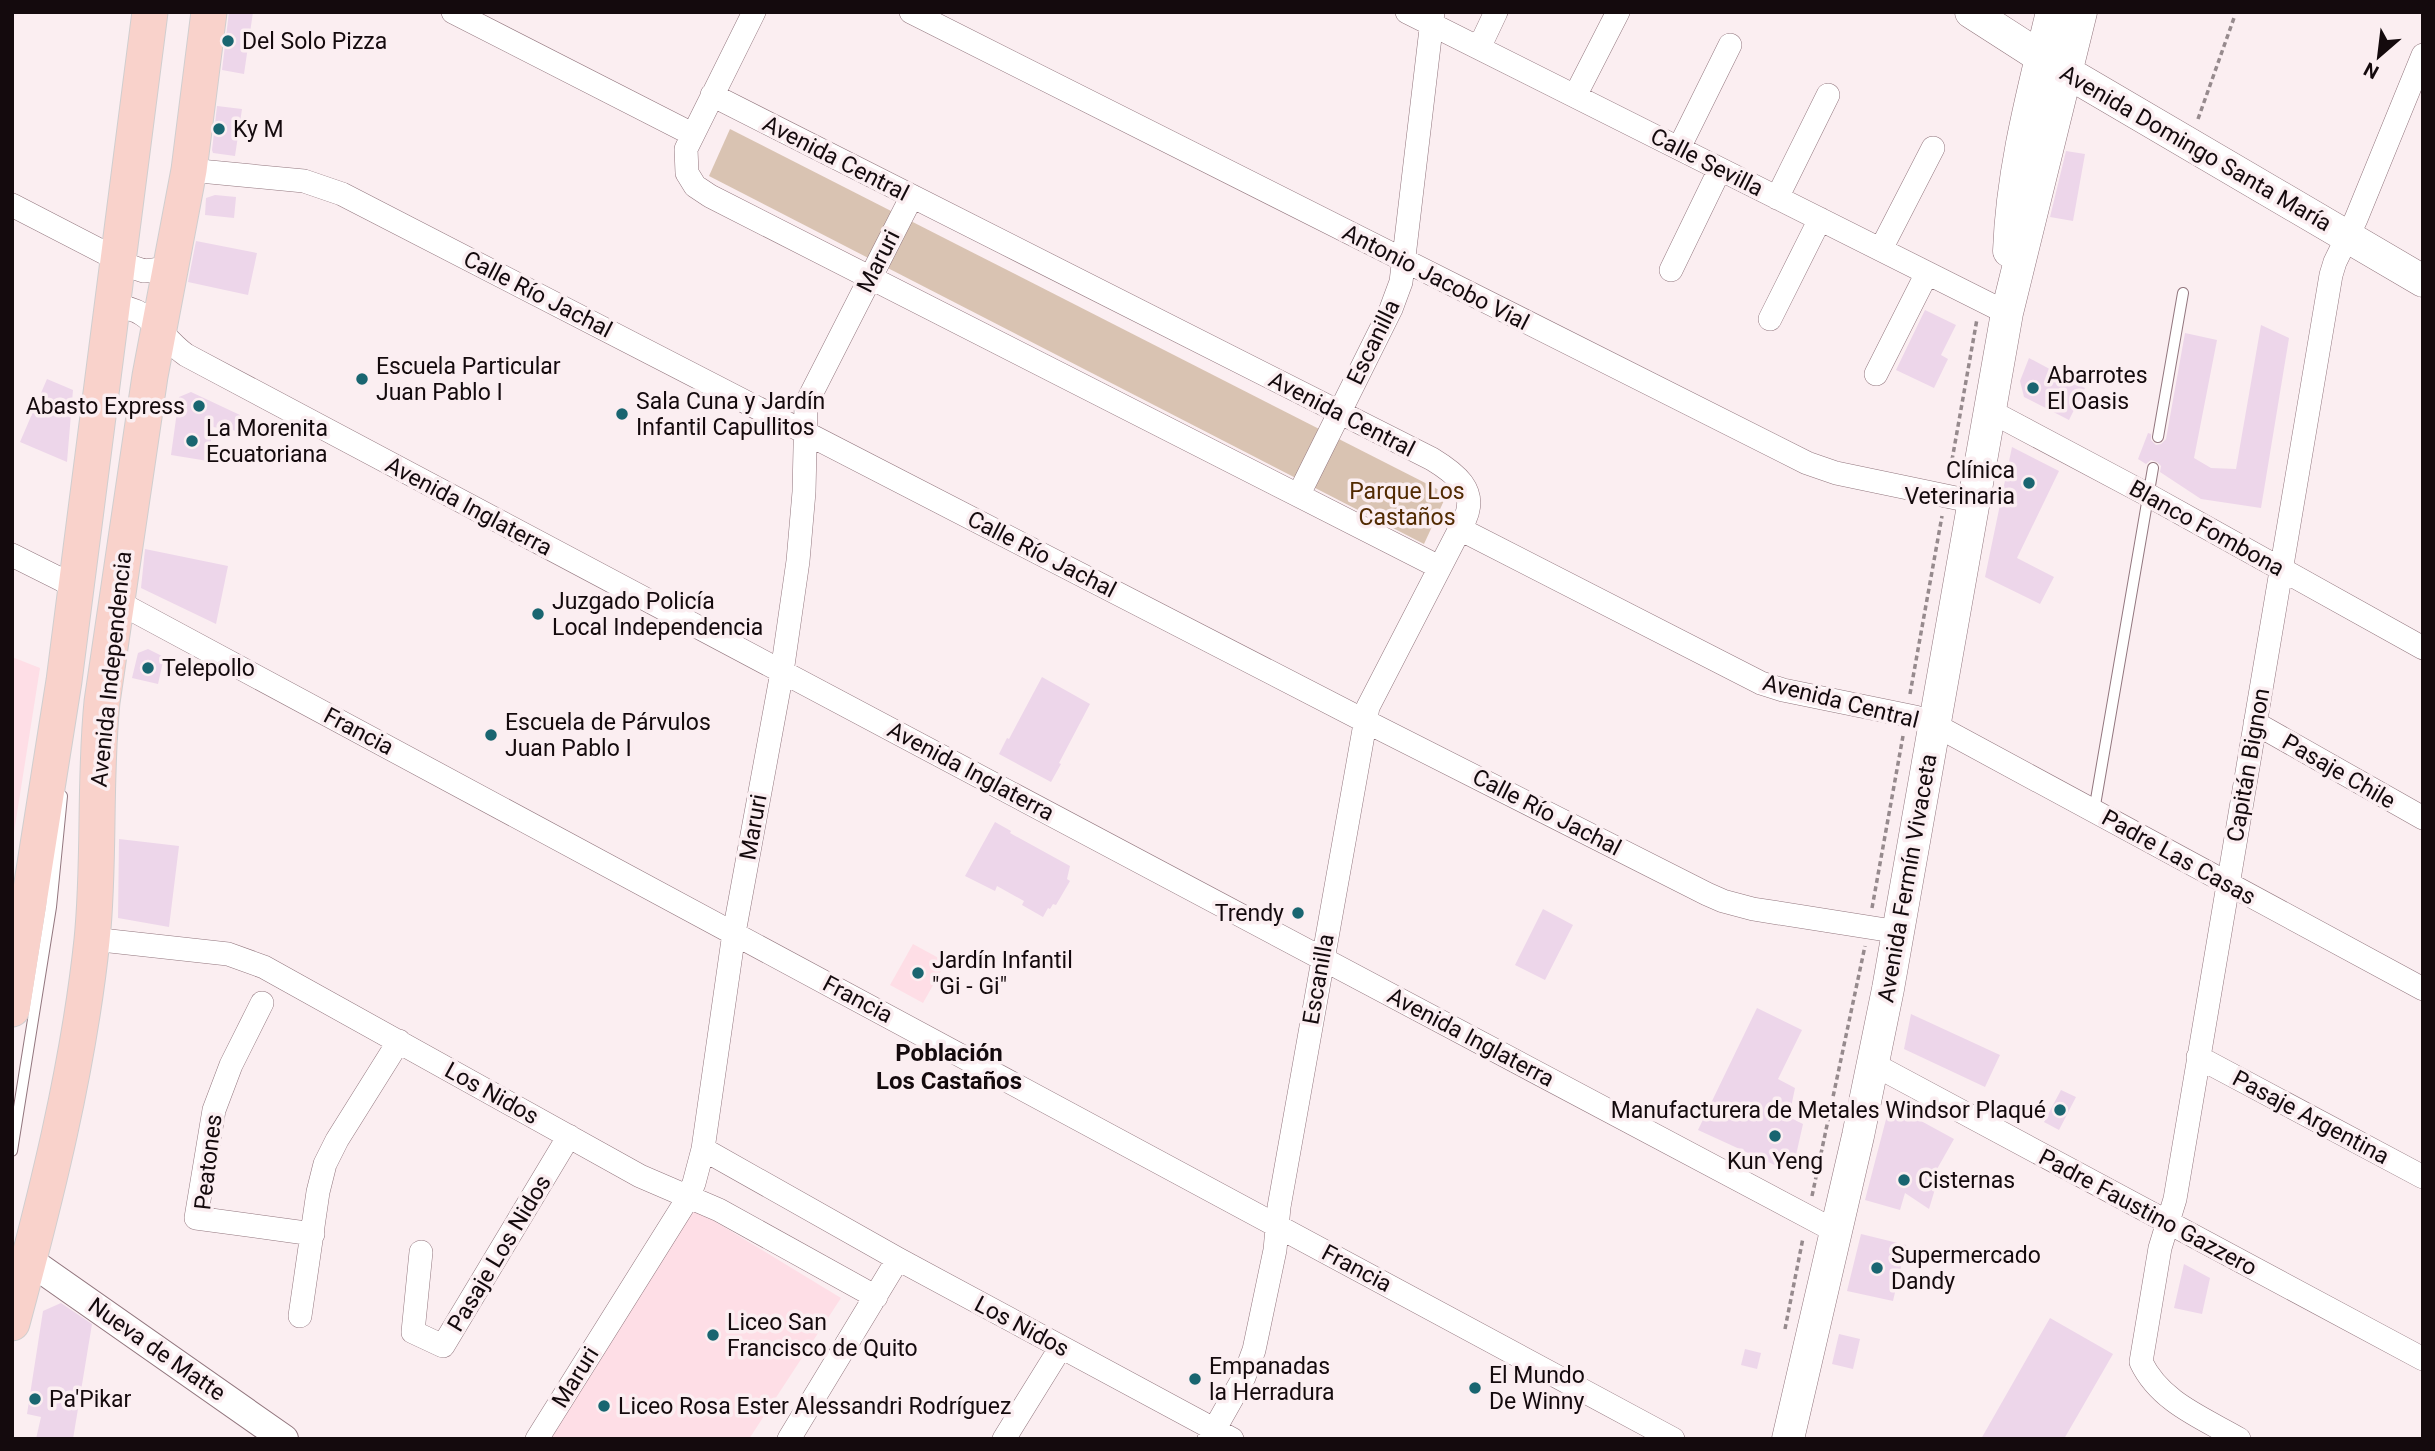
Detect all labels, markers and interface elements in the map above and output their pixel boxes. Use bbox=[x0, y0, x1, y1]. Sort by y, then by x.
north arrow bbox=[2344, 21, 2414, 91]
place label: Del Solo Pizza bbox=[242, 28, 387, 55]
marker: Del Solo Pizza bbox=[220, 33, 236, 49]
text: N bbox=[2360, 57, 2383, 84]
street label: Avenida Domingo Santa María bbox=[2055, 60, 2336, 237]
street label: Avenida Central bbox=[758, 110, 913, 207]
place label: Ky M bbox=[233, 116, 284, 143]
marker: Ky M bbox=[211, 121, 227, 137]
street label: Calle Sevilla bbox=[1646, 123, 1768, 202]
street label: Antonio Jacobo Vial bbox=[1338, 219, 1534, 336]
street label: Maruri bbox=[851, 225, 906, 297]
street label: Calle Río Jachal bbox=[459, 245, 617, 344]
street label: Escanilla bbox=[1341, 295, 1406, 389]
place label: Escuela Particular Juan Pablo I bbox=[376, 353, 561, 406]
place label: Abarrotes El Oasis bbox=[2047, 362, 2148, 415]
street label: Avenida Central bbox=[1264, 366, 1419, 463]
marker: Escuela Particular Juan Pablo I bbox=[354, 371, 370, 387]
marker: Abarrotes El Oasis bbox=[2025, 380, 2041, 396]
place label: Sala Cuna y Jardín Infantil Capullitos bbox=[636, 388, 825, 441]
place label: Abasto Express bbox=[26, 393, 185, 420]
marker: Abasto Express bbox=[191, 398, 207, 414]
marker: Sala Cuna y Jardín Infantil Capullitos bbox=[614, 406, 630, 422]
place label: La Morenita Ecuatoriana bbox=[206, 415, 328, 468]
marker: La Morenita Ecuatoriana bbox=[184, 433, 200, 449]
street label: Avenida Inglaterra bbox=[381, 451, 557, 562]
place label: Clínica Veterinaria bbox=[1904, 457, 2015, 510]
marker: Clínica Veterinaria bbox=[2021, 475, 2037, 491]
street label: Blanco Fombona bbox=[2125, 475, 2289, 582]
park label: Parque Los Castaños bbox=[1349, 478, 1465, 531]
street label: Calle Río Jachal bbox=[963, 505, 1121, 604]
street label: Avenida Independencia bbox=[86, 550, 137, 788]
place label: Juzgado Policía Local Independencia bbox=[552, 588, 763, 641]
marker: Juzgado Policía Local Independencia bbox=[530, 606, 546, 622]
place label: Telepollo bbox=[162, 655, 255, 682]
marker: Telepollo bbox=[140, 660, 156, 676]
street label: Avenida Central bbox=[1760, 669, 1922, 734]
street label: Capitán Bignon bbox=[2222, 686, 2275, 844]
street label: Francia bbox=[319, 702, 398, 761]
place label: Escuela de Párvulos Juan Pablo I bbox=[505, 709, 711, 762]
street label: Avenida Inglaterra bbox=[883, 716, 1059, 827]
marker: Escuela de Párvulos Juan Pablo I bbox=[483, 727, 499, 743]
street label: Pasaje Chile bbox=[2278, 728, 2400, 815]
street label: Avenida Fermín Vivaceta bbox=[1872, 752, 1943, 1004]
street label: Calle Río Jachal bbox=[1468, 763, 1626, 862]
street label: Maruri bbox=[734, 792, 773, 862]
street label: Padre Las Casas bbox=[2097, 804, 2260, 911]
place label: Trendy bbox=[1215, 900, 1284, 927]
marker: Trendy bbox=[1290, 905, 1306, 921]
street label: Escanilla bbox=[1297, 932, 1340, 1026]
place label: Jardín Infantil "Gi - Gi" bbox=[932, 947, 1073, 1000]
marker: Jardín Infantil "Gi - Gi" bbox=[910, 965, 926, 981]
street label: Francia bbox=[818, 970, 897, 1029]
street label: Avenida Inglaterra bbox=[1383, 982, 1559, 1093]
district label: Población Los Castaños bbox=[876, 1039, 1022, 1095]
street label: Los Nidos bbox=[440, 1057, 543, 1130]
street label: Pasaje Argentina bbox=[2228, 1065, 2394, 1170]
place label: Manufacturera de Metales Windsor Plaqué bbox=[1611, 1097, 2046, 1124]
marker: Manufacturera de Metales Windsor Plaqué bbox=[2052, 1102, 2068, 1118]
street label: Peatones bbox=[189, 1113, 228, 1211]
marker: Kun Yeng bbox=[1767, 1128, 1783, 1144]
street label: Padre Faustino Gazzero bbox=[2034, 1143, 2261, 1281]
place label: Kun Yeng bbox=[1727, 1148, 1823, 1175]
place label: Cisternas bbox=[1918, 1167, 2015, 1194]
street label: Pasaje Los Nidos bbox=[442, 1170, 557, 1336]
marker: Cisternas bbox=[1896, 1172, 1912, 1188]
street label: Francia bbox=[1317, 1239, 1396, 1298]
place label: Supermercado Dandy bbox=[1891, 1242, 2041, 1295]
marker: Supermercado Dandy bbox=[1869, 1260, 1885, 1276]
street label: Los Nidos bbox=[970, 1290, 1074, 1363]
street label: Nueva de Matte bbox=[83, 1292, 230, 1407]
place label: Liceo San Francisco de Quito bbox=[727, 1309, 918, 1362]
marker: Liceo San Francisco de Quito bbox=[705, 1327, 721, 1343]
street label: Maruri bbox=[546, 1342, 604, 1413]
place label: Empanadas la Herradura bbox=[1209, 1353, 1335, 1406]
place label: El Mundo De Winny bbox=[1489, 1362, 1585, 1415]
marker: Empanadas la Herradura bbox=[1187, 1371, 1203, 1387]
marker: El Mundo De Winny bbox=[1467, 1380, 1483, 1396]
place label: Pa'Pikar bbox=[49, 1386, 131, 1413]
marker: Pa'Pikar bbox=[27, 1391, 43, 1407]
place label: Liceo Rosa Ester Alessandri Rodríguez bbox=[618, 1393, 1011, 1420]
marker: Liceo Rosa Ester Alessandri Rodríguez bbox=[596, 1398, 612, 1414]

